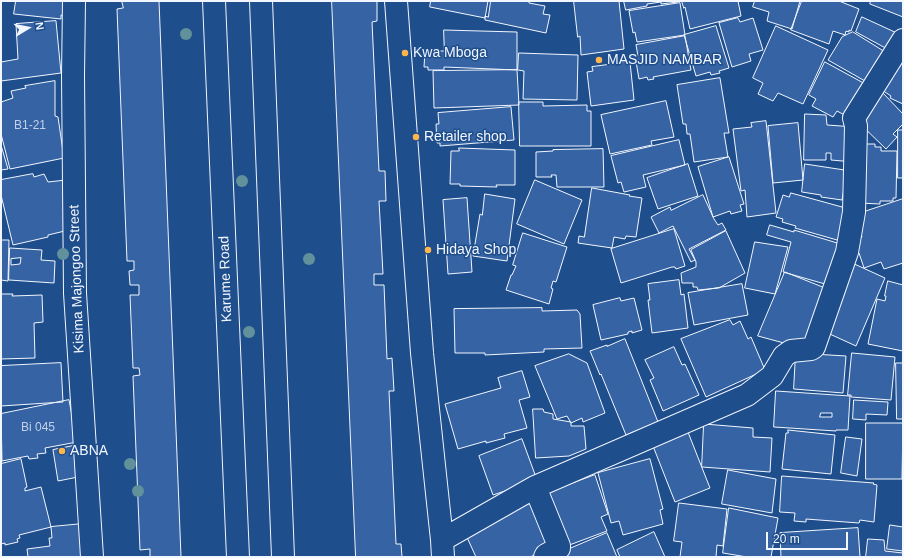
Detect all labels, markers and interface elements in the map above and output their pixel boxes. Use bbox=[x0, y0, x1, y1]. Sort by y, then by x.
north arrow bbox=[8, 8, 48, 48]
text: N bbox=[33, 21, 46, 31]
place label: Kwa Mboga bbox=[413, 45, 487, 61]
marker: Kwa Mboga bbox=[400, 48, 410, 58]
place label: MASJID NAMBAR bbox=[607, 52, 722, 68]
marker: MASJID NAMBAR bbox=[594, 55, 604, 65]
house number: B1-21 bbox=[14, 119, 46, 133]
place label: Retailer shop bbox=[424, 129, 506, 145]
marker: Retailer shop bbox=[411, 132, 421, 142]
street label: Kisima Majongoo Street bbox=[66, 204, 88, 354]
street label: Karume Road bbox=[216, 236, 236, 322]
place label: Hidaya Shop bbox=[436, 242, 516, 258]
marker: Hidaya Shop bbox=[423, 245, 433, 255]
house number: Bi 045 bbox=[21, 421, 55, 435]
place label: ABNA bbox=[70, 443, 108, 459]
marker: ABNA bbox=[57, 446, 67, 456]
scale bar bbox=[768, 524, 850, 550]
text: 20 m bbox=[773, 532, 800, 546]

